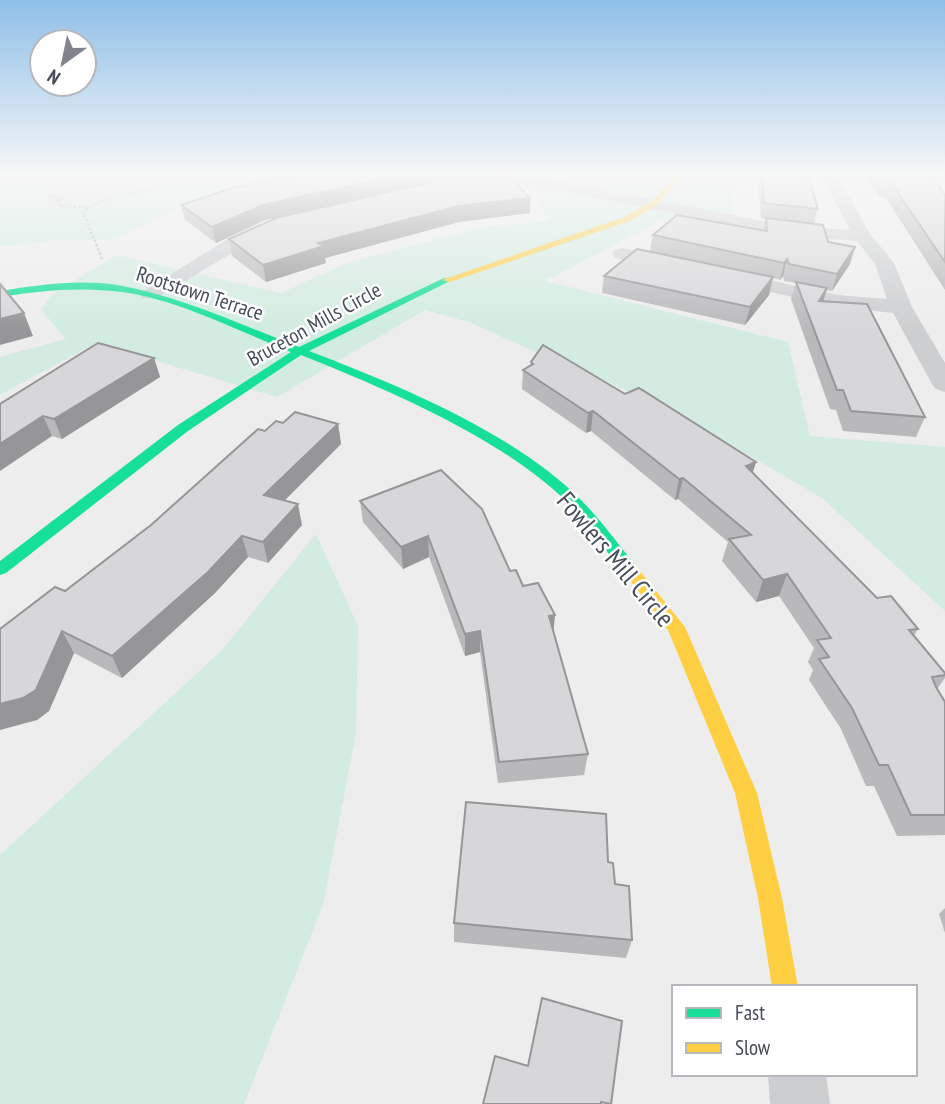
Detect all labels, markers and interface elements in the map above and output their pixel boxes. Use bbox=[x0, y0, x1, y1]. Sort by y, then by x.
north arrow bbox=[28, 28, 98, 98]
text: N bbox=[43, 64, 65, 90]
street label: Rootstown Terrace bbox=[133, 260, 267, 326]
street label: Bruceton Mills Circle bbox=[242, 276, 386, 372]
street label: Fowlers Mill Circle bbox=[550, 485, 682, 633]
legend bbox=[672, 985, 917, 1076]
text: Fast bbox=[735, 999, 765, 1026]
text: Slow bbox=[735, 1034, 771, 1061]

